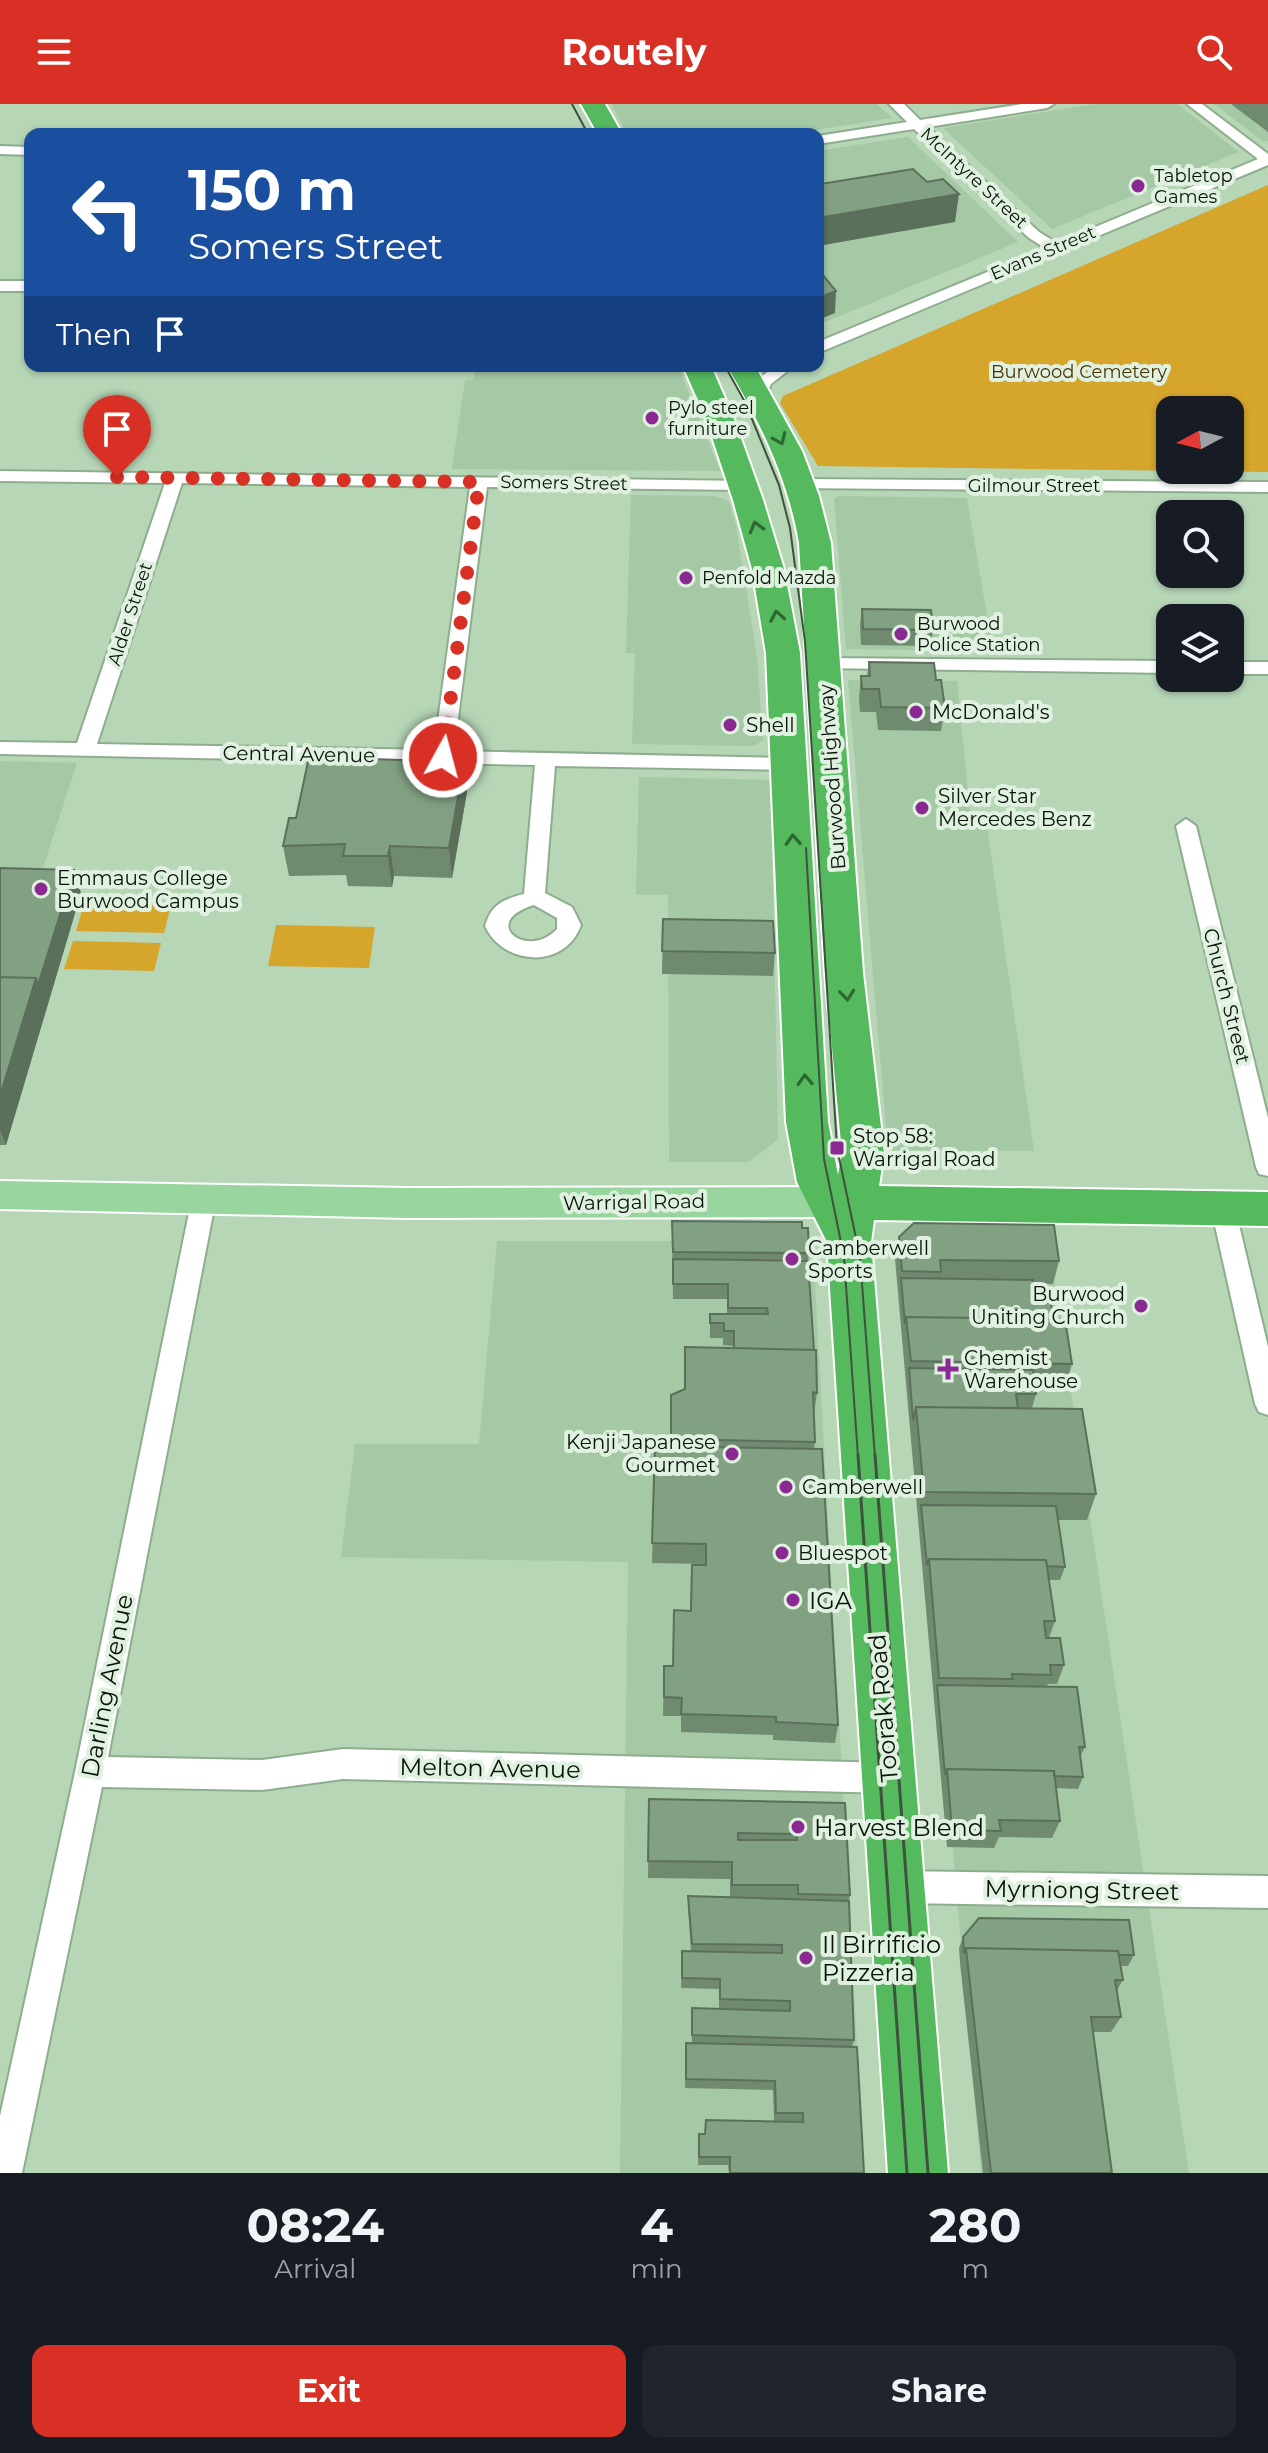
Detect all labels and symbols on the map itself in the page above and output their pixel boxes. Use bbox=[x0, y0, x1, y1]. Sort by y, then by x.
street label: McIntyre Street bbox=[916, 123, 1032, 233]
place label: Tabletop Games bbox=[1154, 165, 1233, 208]
marker: Tabletop Games bbox=[1129, 177, 1147, 195]
street label: Evans Street bbox=[987, 221, 1099, 285]
park label: Burwood Cemetery bbox=[991, 361, 1167, 383]
pin bbox=[83, 395, 151, 477]
north arrow bbox=[1156, 396, 1244, 484]
place label: Pylo steel furniture bbox=[668, 397, 754, 440]
marker: Pylo steel furniture bbox=[643, 409, 661, 427]
one-way arrow bbox=[770, 431, 786, 446]
street label: Somers Street bbox=[500, 471, 628, 495]
street label: Gilmour Street bbox=[968, 475, 1100, 497]
one-way arrow bbox=[749, 520, 765, 534]
street label: Alder Street bbox=[103, 560, 157, 668]
place label: Penfold Mazda bbox=[702, 567, 836, 589]
marker: Penfold Mazda bbox=[677, 569, 695, 587]
one-way arrow bbox=[770, 609, 787, 623]
place label: Burwood Police Station bbox=[917, 613, 1040, 656]
marker: Burwood Police Station bbox=[892, 625, 910, 643]
street label: Burwood Highway bbox=[814, 683, 850, 871]
place label: McDonald's bbox=[932, 700, 1050, 724]
marker: McDonald's bbox=[907, 703, 925, 721]
place label: Shell bbox=[746, 713, 795, 737]
position arrow bbox=[401, 715, 485, 799]
marker: Shell bbox=[721, 716, 739, 734]
street label: Central Avenue bbox=[223, 741, 375, 767]
place label: Silver Star Mercedes Benz bbox=[938, 784, 1092, 831]
marker: Silver Star Mercedes Benz bbox=[913, 799, 931, 817]
one-way arrow bbox=[785, 833, 802, 846]
place label: Emmaus College Burwood Campus bbox=[57, 866, 239, 913]
marker: Emmaus College Burwood Campus bbox=[32, 880, 50, 898]
street label: Church Street bbox=[1199, 926, 1255, 1066]
one-way arrow bbox=[838, 988, 855, 1001]
one-way arrow bbox=[797, 1073, 814, 1086]
place label: Stop 58: Warrigal Road bbox=[853, 1124, 995, 1171]
marker: Stop 58: Warrigal Road bbox=[828, 1139, 846, 1157]
street label: Warrigal Road bbox=[563, 1189, 705, 1215]
place label: Camberwell Sports bbox=[808, 1236, 929, 1283]
marker: Camberwell Sports bbox=[783, 1250, 801, 1268]
place label: Burwood Uniting Church bbox=[971, 1282, 1125, 1329]
marker: Burwood Uniting Church bbox=[1132, 1297, 1150, 1315]
place label: Chemist Warehouse bbox=[964, 1346, 1078, 1393]
marker: Chemist Warehouse bbox=[939, 1360, 957, 1378]
place label: Kenji Japanese Gourmet bbox=[566, 1430, 716, 1477]
marker: Kenji Japanese Gourmet bbox=[723, 1445, 741, 1463]
place label: Camberwell bbox=[802, 1475, 923, 1499]
marker: Camberwell bbox=[777, 1478, 795, 1496]
place label: Bluespot bbox=[798, 1541, 888, 1565]
marker: Bluespot bbox=[773, 1544, 791, 1562]
place label: IGA bbox=[809, 1586, 853, 1615]
marker: IGA bbox=[784, 1591, 802, 1609]
street label: Darling Avenue bbox=[75, 1592, 139, 1780]
street label: Toorak Road bbox=[862, 1633, 904, 1783]
street label: Melton Avenue bbox=[399, 1752, 581, 1784]
place label: Harvest Blend bbox=[814, 1813, 984, 1842]
marker: Harvest Blend bbox=[789, 1818, 807, 1836]
street label: Myrniong Street bbox=[984, 1874, 1180, 1906]
place label: Il Birrificio Pizzeria bbox=[822, 1930, 941, 1987]
marker: Il Birrificio Pizzeria bbox=[797, 1949, 815, 1967]

